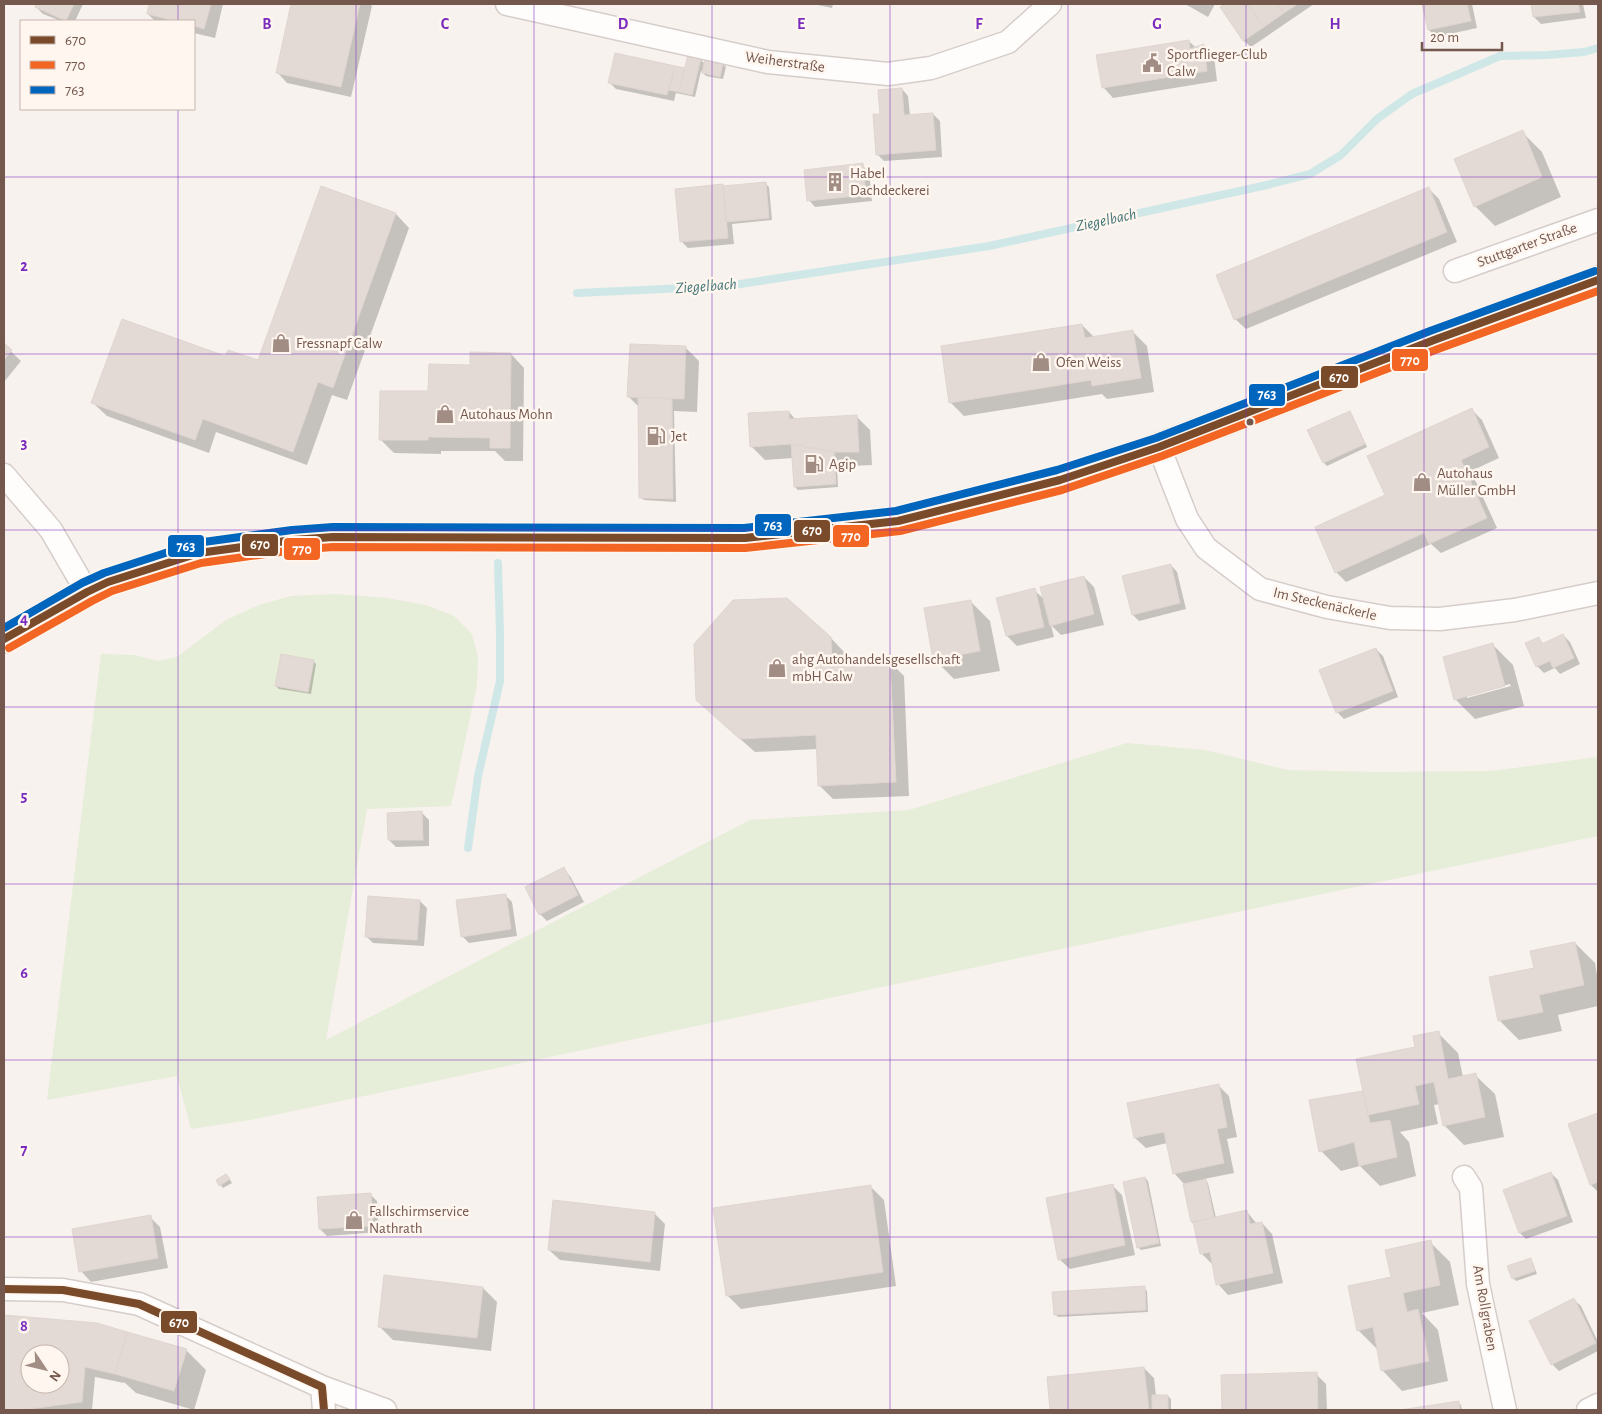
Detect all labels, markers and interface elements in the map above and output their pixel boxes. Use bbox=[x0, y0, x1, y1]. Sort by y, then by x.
text: B bbox=[262, 16, 272, 32]
text: C bbox=[441, 16, 450, 32]
text: D bbox=[618, 16, 629, 32]
text: E bbox=[797, 16, 805, 32]
text: F bbox=[975, 16, 983, 32]
text: G bbox=[1152, 16, 1162, 32]
text: H bbox=[1329, 16, 1341, 32]
legend bbox=[20, 20, 195, 110]
scale bar bbox=[1422, 20, 1502, 52]
text: 20 m bbox=[1430, 30, 1459, 45]
text: 670 bbox=[65, 33, 86, 48]
place label: Sportflieger-Club Calw bbox=[1167, 47, 1268, 79]
street label: Weiherstraße bbox=[744, 49, 826, 75]
public building icon: Sportflieger-Club Calw bbox=[1141, 52, 1163, 74]
text: 770 bbox=[65, 58, 86, 73]
text: 763 bbox=[65, 83, 85, 98]
place label: Habel Dachdeckerei bbox=[850, 166, 930, 198]
building icon: Habel Dachdeckerei bbox=[824, 171, 846, 193]
water label: Ziegelbach bbox=[1074, 206, 1138, 234]
street label: Stuttgarter Straße bbox=[1475, 220, 1579, 270]
text: 2 bbox=[20, 258, 28, 274]
water label: Ziegelbach bbox=[675, 276, 737, 296]
shop icon: Fressnapf Calw bbox=[270, 332, 292, 354]
place label: Fressnapf Calw bbox=[296, 336, 382, 351]
line badge: 770 bbox=[1391, 348, 1429, 372]
shop icon: Ofen Weiss bbox=[1030, 351, 1052, 373]
text: 770 bbox=[1400, 354, 1420, 368]
place label: Ofen Weiss bbox=[1056, 355, 1121, 370]
line badge: 670 bbox=[1320, 365, 1359, 389]
text: 670 bbox=[1329, 371, 1349, 385]
line badge: 763 bbox=[1248, 383, 1286, 407]
text: 763 bbox=[1258, 388, 1276, 402]
shop icon: Autohaus Mohn bbox=[434, 403, 456, 425]
place label: Autohaus Mohn bbox=[460, 407, 553, 422]
unlabelled marker bbox=[1245, 417, 1255, 427]
fuel station icon: Jet bbox=[645, 425, 667, 447]
place label: Jet bbox=[671, 429, 687, 444]
text: 3 bbox=[21, 435, 28, 451]
fuel station icon: Agip bbox=[803, 453, 825, 475]
place label: Agip bbox=[829, 457, 856, 472]
place label: Autohaus Müller GmbH bbox=[1437, 466, 1516, 498]
shop icon: Autohaus Müller GmbH bbox=[1411, 471, 1433, 493]
line badge: 763 bbox=[754, 513, 792, 537]
text: 763 bbox=[764, 519, 782, 533]
line badge: 670 bbox=[793, 519, 831, 543]
text: 670 bbox=[802, 524, 822, 538]
line badge: 770 bbox=[832, 524, 870, 548]
text: 770 bbox=[841, 530, 861, 544]
line badge: 670 bbox=[241, 533, 279, 557]
line badge: 763 bbox=[167, 534, 205, 558]
line badge: 770 bbox=[283, 537, 321, 561]
text: 670 bbox=[250, 538, 270, 552]
text: 763 bbox=[177, 540, 195, 554]
text: 770 bbox=[292, 543, 312, 557]
street label: Im Steckenäckerle bbox=[1272, 585, 1378, 623]
text: 4 bbox=[20, 611, 28, 627]
place label: ahg Autohandelsgesellschaft mbH Calw bbox=[792, 652, 960, 684]
shop icon: ahg Autohandelsgesellschaft mbH Calw bbox=[766, 657, 788, 679]
text: 5 bbox=[21, 788, 28, 804]
text: 6 bbox=[20, 965, 28, 981]
text: 7 bbox=[21, 1142, 28, 1158]
place label: Fallschirmservice Nathrath bbox=[369, 1204, 469, 1236]
shop icon: Fallschirmservice Nathrath bbox=[343, 1209, 365, 1231]
street label: Am Rollgraben bbox=[1470, 1264, 1500, 1352]
line badge: 670 bbox=[160, 1310, 198, 1334]
text: 670 bbox=[169, 1316, 189, 1330]
text: 8 bbox=[20, 1318, 28, 1334]
north arrow bbox=[20, 1344, 70, 1394]
text: N bbox=[46, 1368, 63, 1384]

